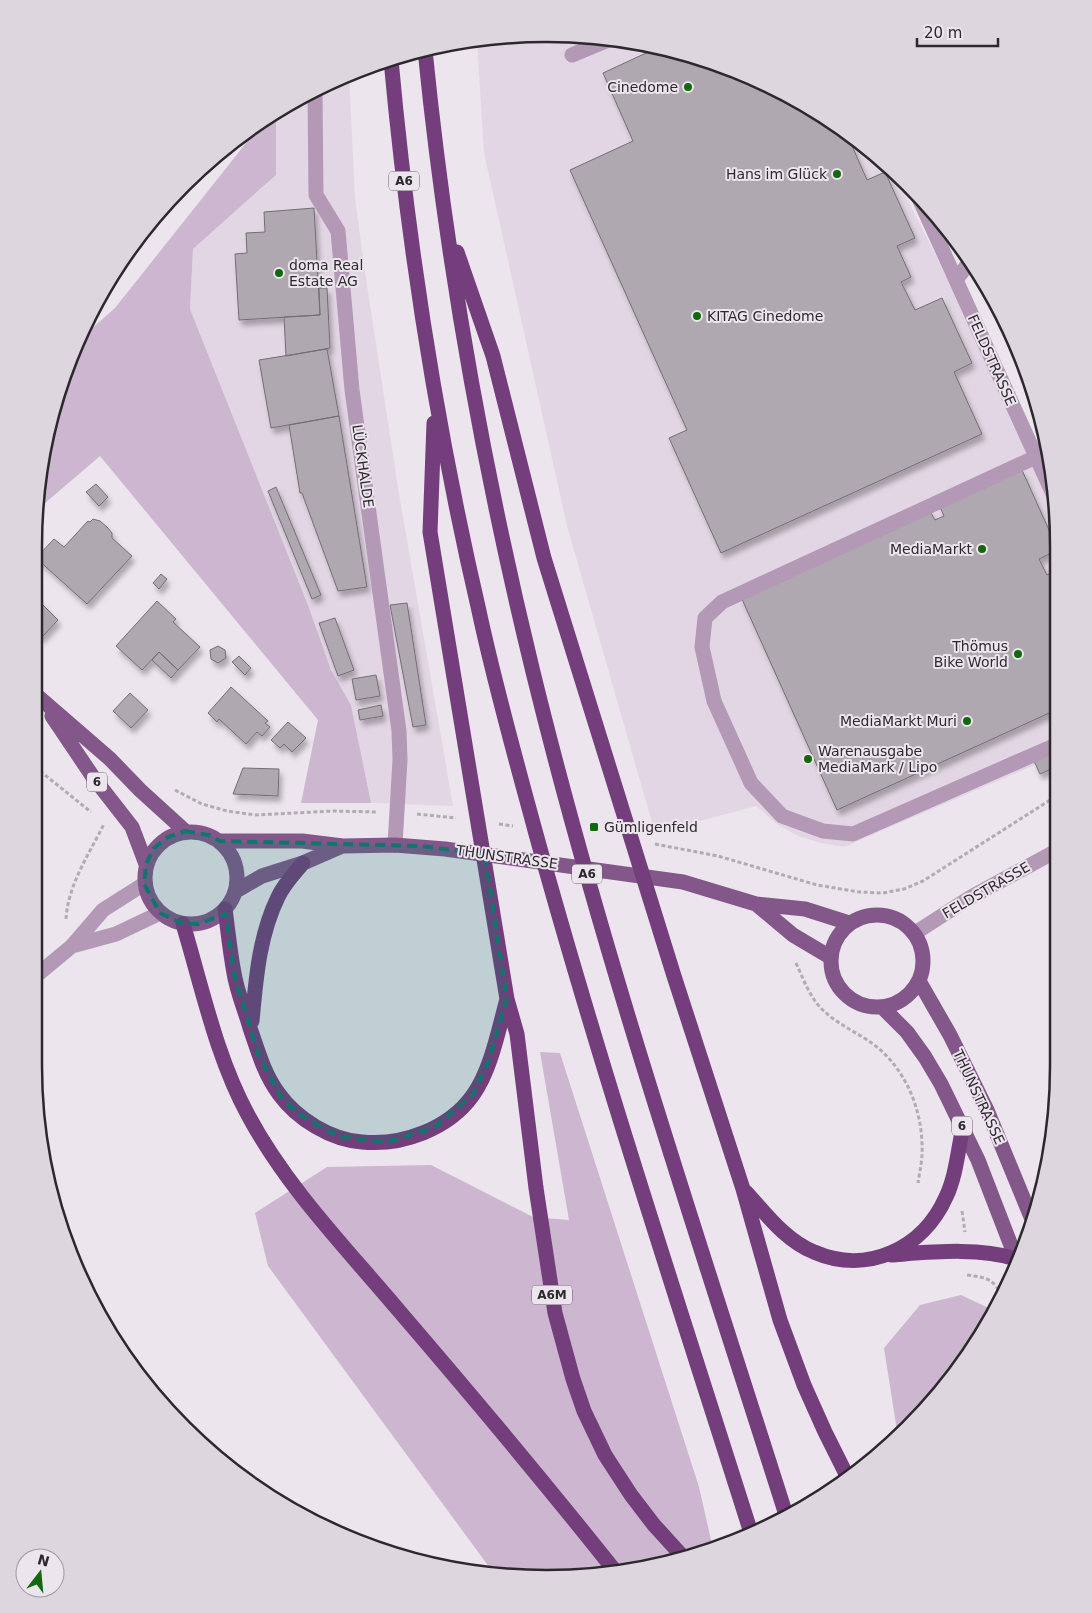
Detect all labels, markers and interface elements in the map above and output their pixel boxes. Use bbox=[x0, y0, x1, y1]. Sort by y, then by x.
scale bar bbox=[917, 15, 998, 47]
text: 20 m bbox=[924, 24, 962, 42]
place label: Cinedome bbox=[607, 79, 678, 95]
marker: Cinedome bbox=[682, 81, 694, 93]
place label: Hans im Glück bbox=[726, 166, 828, 182]
marker: Hans im Glück bbox=[831, 168, 843, 180]
road number: A6 bbox=[389, 172, 419, 190]
place label: doma Real Estate AG bbox=[289, 257, 363, 289]
marker: doma Real Estate AG bbox=[273, 267, 285, 279]
place label: KITAG Cinedome bbox=[707, 308, 823, 324]
marker: KITAG Cinedome bbox=[691, 310, 703, 322]
street label: FELDSTRASSE bbox=[965, 312, 1019, 408]
street label: LÜCKHALDE bbox=[349, 423, 378, 509]
place label: MediaMarkt bbox=[890, 541, 973, 557]
marker: MediaMarkt bbox=[976, 543, 988, 555]
place label: Thömus Bike World bbox=[934, 638, 1008, 670]
marker: Thömus Bike World bbox=[1012, 648, 1024, 660]
place label: MediaMarkt Muri bbox=[840, 713, 957, 729]
marker: MediaMarkt Muri bbox=[961, 715, 973, 727]
place label: Warenausgabe MediaMark / Lipo bbox=[818, 743, 937, 775]
marker: Warenausgabe MediaMark / Lipo bbox=[802, 753, 814, 765]
road number: 6 bbox=[87, 772, 107, 792]
place label: Gümligenfeld bbox=[604, 819, 698, 835]
marker: Gümligenfeld bbox=[588, 821, 600, 833]
street label: THUNSTRASSE bbox=[454, 842, 559, 872]
street label: FELDSTRASSE bbox=[939, 859, 1033, 921]
road number: A6 bbox=[572, 864, 602, 884]
street label: THUNSTRASSE bbox=[950, 1046, 1008, 1147]
road number: 6 bbox=[952, 1116, 972, 1136]
road number: A6M bbox=[532, 1286, 572, 1304]
north arrow bbox=[15, 1548, 65, 1598]
text: N bbox=[36, 1551, 51, 1570]

